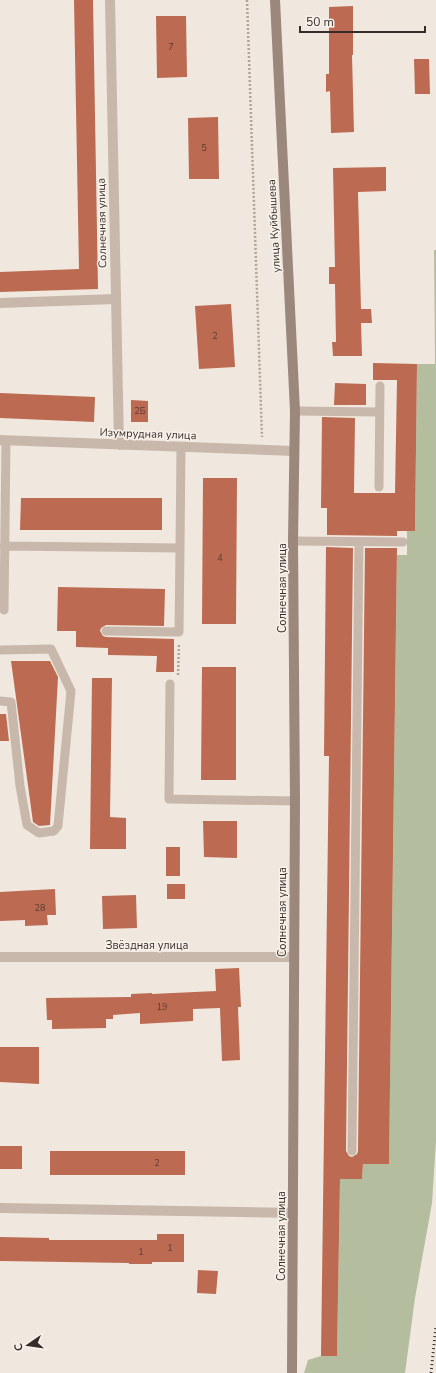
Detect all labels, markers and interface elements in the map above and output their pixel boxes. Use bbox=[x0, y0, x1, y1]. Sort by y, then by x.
scale bar bbox=[300, 8, 425, 34]
text: 50 m bbox=[306, 14, 334, 30]
house number: 7 bbox=[168, 41, 174, 53]
house number: 5 bbox=[201, 142, 207, 154]
street label: Солнечная улица bbox=[94, 178, 110, 268]
street label: улица Куйбышева bbox=[264, 179, 284, 273]
house number: 2 bbox=[212, 330, 218, 342]
house number: 2Б bbox=[134, 405, 146, 417]
street label: Изумрудная улица bbox=[99, 425, 197, 443]
street label: Солнечная улица bbox=[275, 543, 290, 633]
house number: 4 bbox=[217, 552, 223, 564]
street label: Солнечная улица bbox=[275, 867, 290, 957]
house number: 28 bbox=[35, 902, 45, 914]
street label: Звёздная улица bbox=[106, 938, 189, 953]
house number: 19 bbox=[157, 1001, 167, 1013]
house number: 2 bbox=[154, 1157, 160, 1169]
street label: Солнечная улица bbox=[274, 1191, 289, 1281]
house number: 1 bbox=[167, 1242, 173, 1254]
house number: 1 bbox=[138, 1246, 144, 1258]
north arrow bbox=[8, 1325, 48, 1365]
text: С bbox=[10, 1341, 27, 1352]

